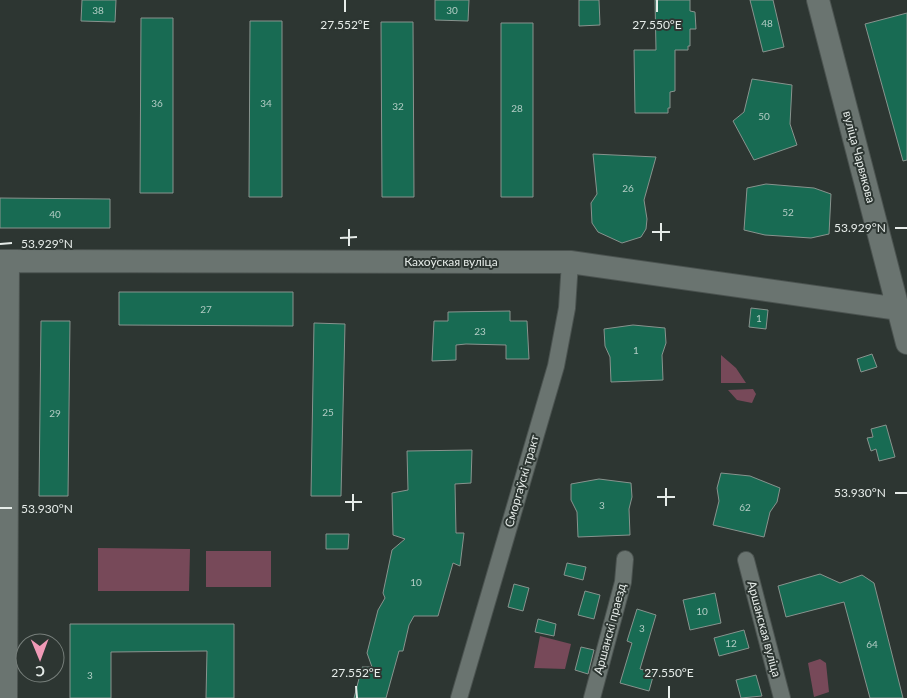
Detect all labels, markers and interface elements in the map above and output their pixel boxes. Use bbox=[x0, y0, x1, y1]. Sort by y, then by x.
house number: 38 bbox=[92, 4, 104, 16]
house number: 30 bbox=[446, 4, 458, 16]
text: 27.552°E bbox=[320, 17, 370, 32]
text: 27.550°E bbox=[632, 17, 682, 32]
house number: 48 bbox=[761, 17, 773, 29]
house number: 36 bbox=[151, 97, 163, 109]
house number: 34 bbox=[260, 97, 272, 109]
house number: 32 bbox=[392, 100, 404, 112]
house number: 28 bbox=[511, 102, 523, 114]
street label: вуліца Чарвякова bbox=[840, 109, 879, 205]
house number: 50 bbox=[758, 110, 770, 122]
house number: 26 bbox=[622, 182, 634, 194]
house number: 52 bbox=[782, 206, 794, 218]
house number: 40 bbox=[49, 208, 61, 220]
text: 53.929°N bbox=[834, 220, 886, 235]
text: 53.929°N bbox=[21, 236, 73, 251]
street label: Кахоўская вуліца bbox=[404, 254, 498, 269]
house number: 27 bbox=[200, 303, 212, 315]
house number: 1 bbox=[756, 312, 762, 324]
house number: 23 bbox=[474, 325, 486, 337]
house number: 1 bbox=[633, 344, 639, 356]
house number: 25 bbox=[322, 406, 334, 418]
house number: 29 bbox=[49, 407, 61, 419]
street label: Сморгаўскі тракт bbox=[501, 433, 542, 529]
text: 53.930°N bbox=[834, 485, 886, 500]
house number: 3 bbox=[599, 499, 605, 511]
text: 53.930°N bbox=[21, 501, 73, 516]
house number: 62 bbox=[739, 501, 751, 513]
house number: 10 bbox=[410, 576, 422, 588]
street label: Аршанская вуліца bbox=[744, 579, 785, 679]
street label: Аршанскі праезд bbox=[590, 581, 629, 676]
house number: 10 bbox=[696, 605, 708, 617]
house number: 3 bbox=[639, 622, 645, 634]
north arrow bbox=[15, 633, 65, 683]
house number: 12 bbox=[725, 637, 737, 649]
house number: 64 bbox=[866, 638, 878, 650]
text: С bbox=[35, 663, 45, 680]
text: 27.552°E bbox=[331, 665, 381, 680]
text: 27.550°E bbox=[644, 665, 694, 680]
house number: 3 bbox=[87, 669, 93, 681]

